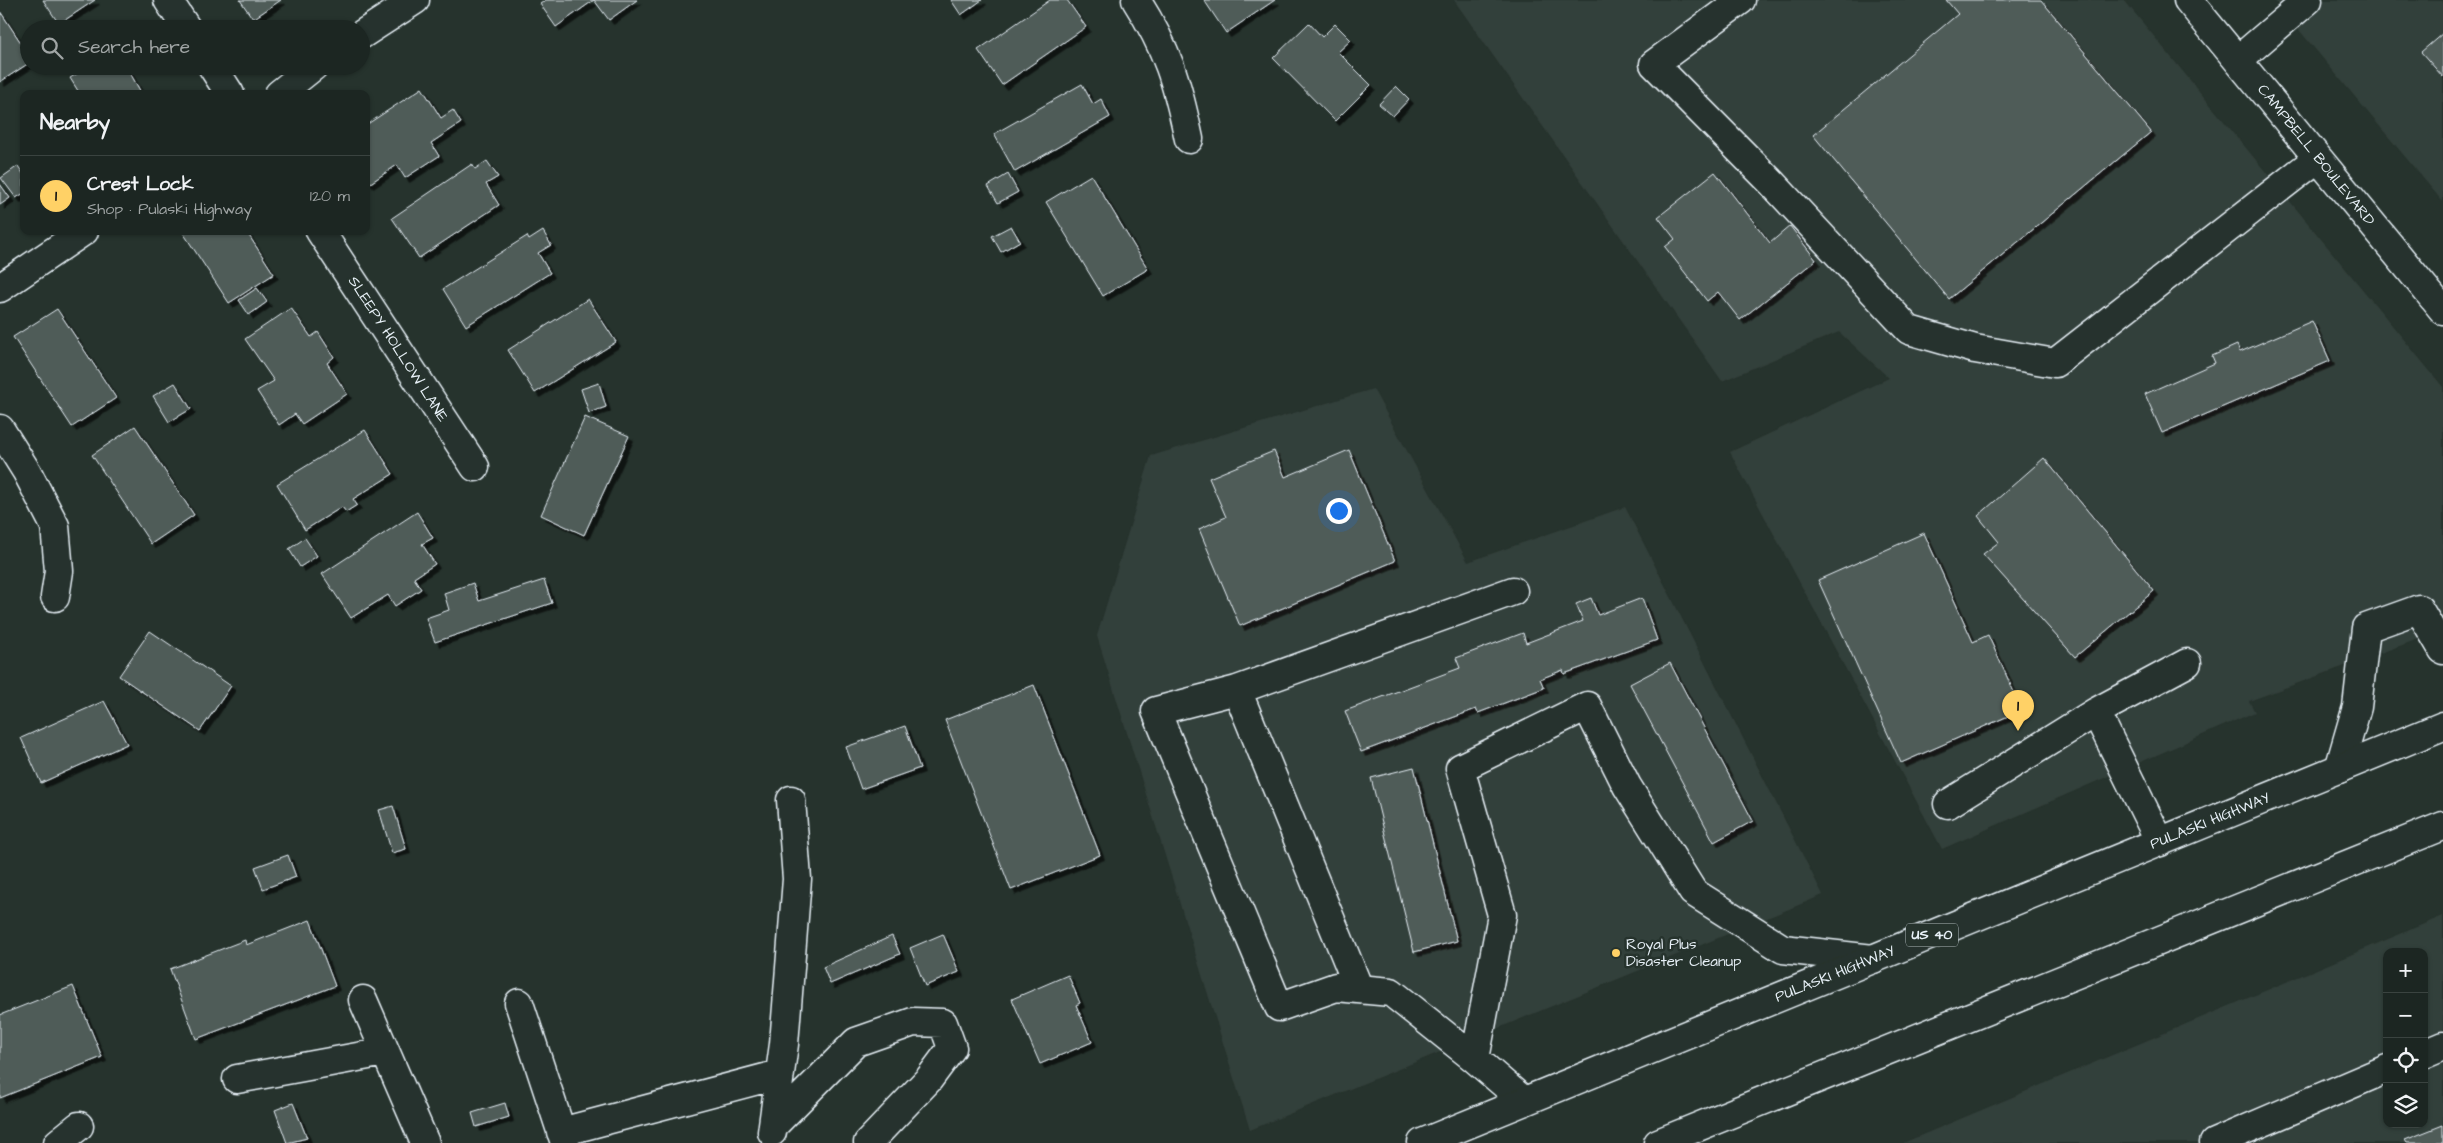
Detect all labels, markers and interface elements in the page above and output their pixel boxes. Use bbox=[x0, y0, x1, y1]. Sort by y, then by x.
search box bbox=[20, 20, 370, 75]
icon: search bbox=[38, 34, 66, 62]
text: Search here bbox=[78, 34, 190, 61]
street label: CAMPBELL BOULEVARD bbox=[2252, 80, 2380, 230]
text: Nearby bbox=[40, 108, 110, 137]
text: Crest Lock bbox=[87, 171, 194, 198]
text: 1 bbox=[55, 185, 57, 207]
text: 120 m bbox=[310, 185, 350, 207]
text: Shop · Pulaski Highway bbox=[87, 198, 252, 220]
street label: SLEEPY HOLLOW LANE bbox=[343, 272, 453, 426]
your location bbox=[1326, 498, 1352, 524]
pin: 1 bbox=[2002, 690, 2034, 731]
street label: PULASKI HIGHWAY bbox=[2147, 787, 2273, 855]
road number: US 40 bbox=[1906, 924, 1958, 946]
place label: Royal Plus Disaster Cleanup bbox=[1626, 934, 1741, 972]
street label: PULASKI HIGHWAY bbox=[1772, 940, 1898, 1008]
marker: Royal Plus Disaster Cleanup bbox=[1610, 947, 1622, 959]
map controls bbox=[2383, 948, 2428, 1128]
button: + bbox=[2383, 948, 2428, 993]
button: − bbox=[2383, 993, 2428, 1038]
button: locate bbox=[2383, 1038, 2428, 1083]
button: layers bbox=[2383, 1083, 2428, 1128]

